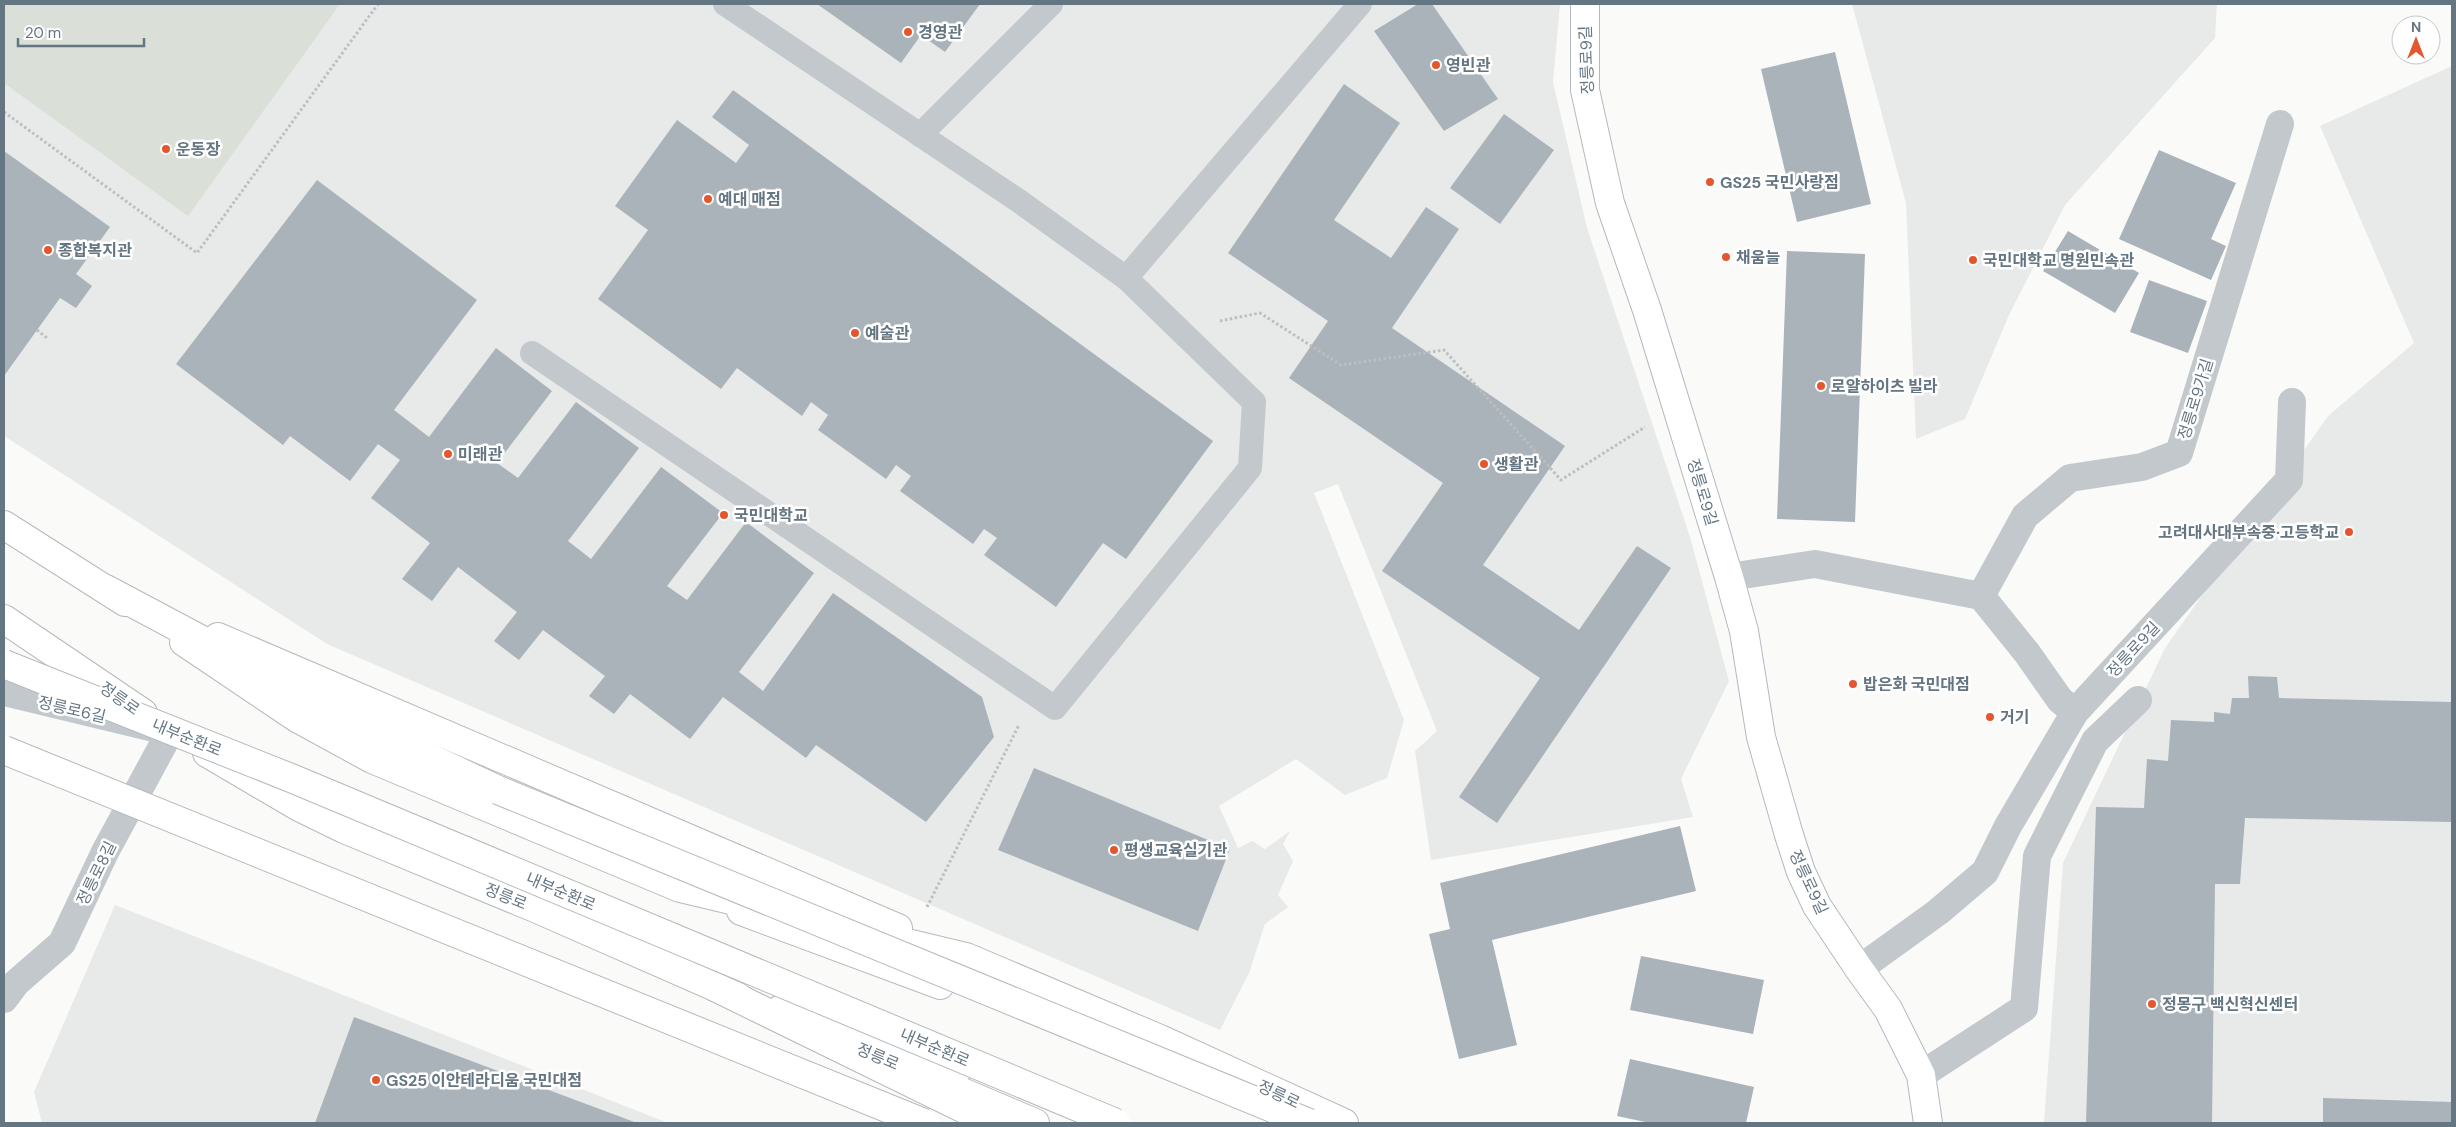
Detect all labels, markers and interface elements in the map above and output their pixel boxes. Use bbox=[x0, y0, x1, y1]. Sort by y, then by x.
scale bar bbox=[18, 15, 144, 47]
north arrow bbox=[2391, 15, 2441, 65]
text: N bbox=[2411, 18, 2421, 36]
place label: 경영관 bbox=[918, 22, 962, 43]
text: 20 m bbox=[25, 23, 61, 43]
street label: 정릉로9길 bbox=[1575, 25, 1598, 95]
marker: 경영관 bbox=[902, 26, 914, 38]
place label: 영빈관 bbox=[1446, 55, 1490, 76]
marker: 영빈관 bbox=[1430, 59, 1442, 71]
place label: 운동장 bbox=[176, 139, 220, 160]
marker: 운동장 bbox=[160, 143, 172, 155]
place label: GS25 국민사랑점 bbox=[1720, 172, 1839, 193]
marker: GS25 국민사랑점 bbox=[1704, 176, 1716, 188]
place label: 예대 매점 bbox=[718, 189, 781, 210]
marker: 예대 매점 bbox=[702, 193, 714, 205]
place label: 종합복지관 bbox=[58, 240, 132, 261]
marker: 종합복지관 bbox=[42, 244, 54, 256]
place label: 채움늘 bbox=[1736, 247, 1780, 268]
place label: 국민대학교 명원민속관 bbox=[1983, 250, 2134, 271]
marker: 채움늘 bbox=[1720, 251, 1732, 263]
marker: 국민대학교 명원민속관 bbox=[1967, 254, 1979, 266]
place label: 예술관 bbox=[865, 323, 909, 344]
marker: 예술관 bbox=[849, 327, 861, 339]
street label: 정릉로9가길 bbox=[2173, 356, 2218, 442]
place label: 로얄하이츠 빌라 bbox=[1831, 376, 1938, 397]
marker: 로얄하이츠 빌라 bbox=[1815, 380, 1827, 392]
place label: 미래관 bbox=[458, 444, 502, 465]
marker: 미래관 bbox=[442, 448, 454, 460]
place label: 생활관 bbox=[1494, 454, 1538, 475]
street label: 정릉로9길 bbox=[1682, 456, 1723, 528]
marker: 생활관 bbox=[1478, 458, 1490, 470]
place label: 국민대학교 bbox=[734, 505, 808, 526]
marker: 국민대학교 bbox=[718, 509, 730, 521]
place label: 고려대사대부속중·고등학교 bbox=[2158, 522, 2339, 543]
marker: 고려대사대부속중·고등학교 bbox=[2343, 526, 2355, 538]
street label: 정릉로9길 bbox=[2102, 617, 2165, 682]
place label: 밥은화 국민대점 bbox=[1863, 674, 1970, 695]
street label: 정릉로 bbox=[96, 677, 144, 720]
marker: 밥은화 국민대점 bbox=[1847, 678, 1859, 690]
street label: 정릉로6길 bbox=[36, 692, 108, 727]
place label: 거기 bbox=[2000, 707, 2029, 728]
marker: 거기 bbox=[1984, 711, 1996, 723]
street label: 내부순환로 bbox=[149, 714, 225, 761]
street label: 정릉로8길 bbox=[72, 838, 121, 909]
place label: 평생교육실기관 bbox=[1124, 840, 1227, 861]
marker: 평생교육실기관 bbox=[1108, 844, 1120, 856]
street label: 정릉로9길 bbox=[1784, 847, 1833, 918]
street label: 내부순환로 bbox=[523, 867, 599, 916]
street label: 정릉로 bbox=[481, 878, 530, 915]
place label: 정몽구 백신혁신센터 bbox=[2162, 994, 2298, 1015]
marker: 정몽구 백신혁신센터 bbox=[2146, 998, 2158, 1010]
street label: 내부순환로 bbox=[897, 1023, 973, 1072]
street label: 정릉로 bbox=[853, 1038, 902, 1075]
place label: GS25 이안테라디움 국민대점 bbox=[386, 1070, 582, 1091]
marker: GS25 이안테라디움 국민대점 bbox=[370, 1074, 382, 1086]
street label: 정릉로 bbox=[1254, 1076, 1303, 1113]

